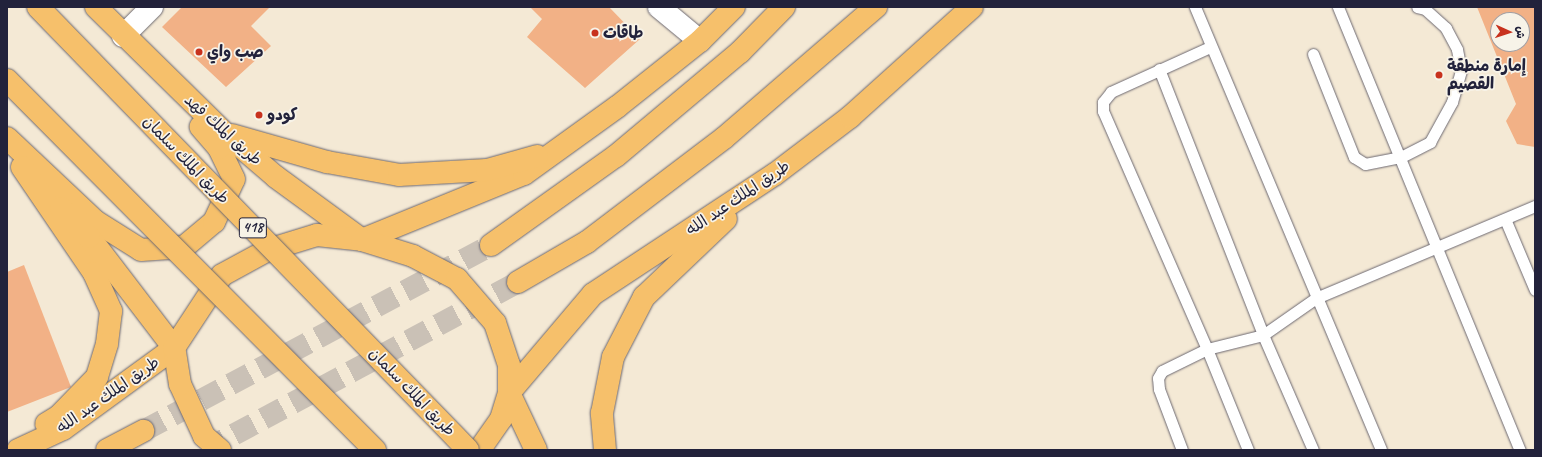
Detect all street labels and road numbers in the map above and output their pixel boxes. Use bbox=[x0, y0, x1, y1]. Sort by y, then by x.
street label: طريق الملك فهد bbox=[180, 90, 266, 170]
street label: طريق الملك سلمان bbox=[139, 112, 233, 208]
street label: طريق الملك عبد الله bbox=[683, 156, 793, 240]
road number: 418 bbox=[238, 215, 268, 241]
street label: طريق الملك سلمان bbox=[365, 344, 459, 440]
street label: طريق الملك عبد الله bbox=[53, 352, 163, 438]

